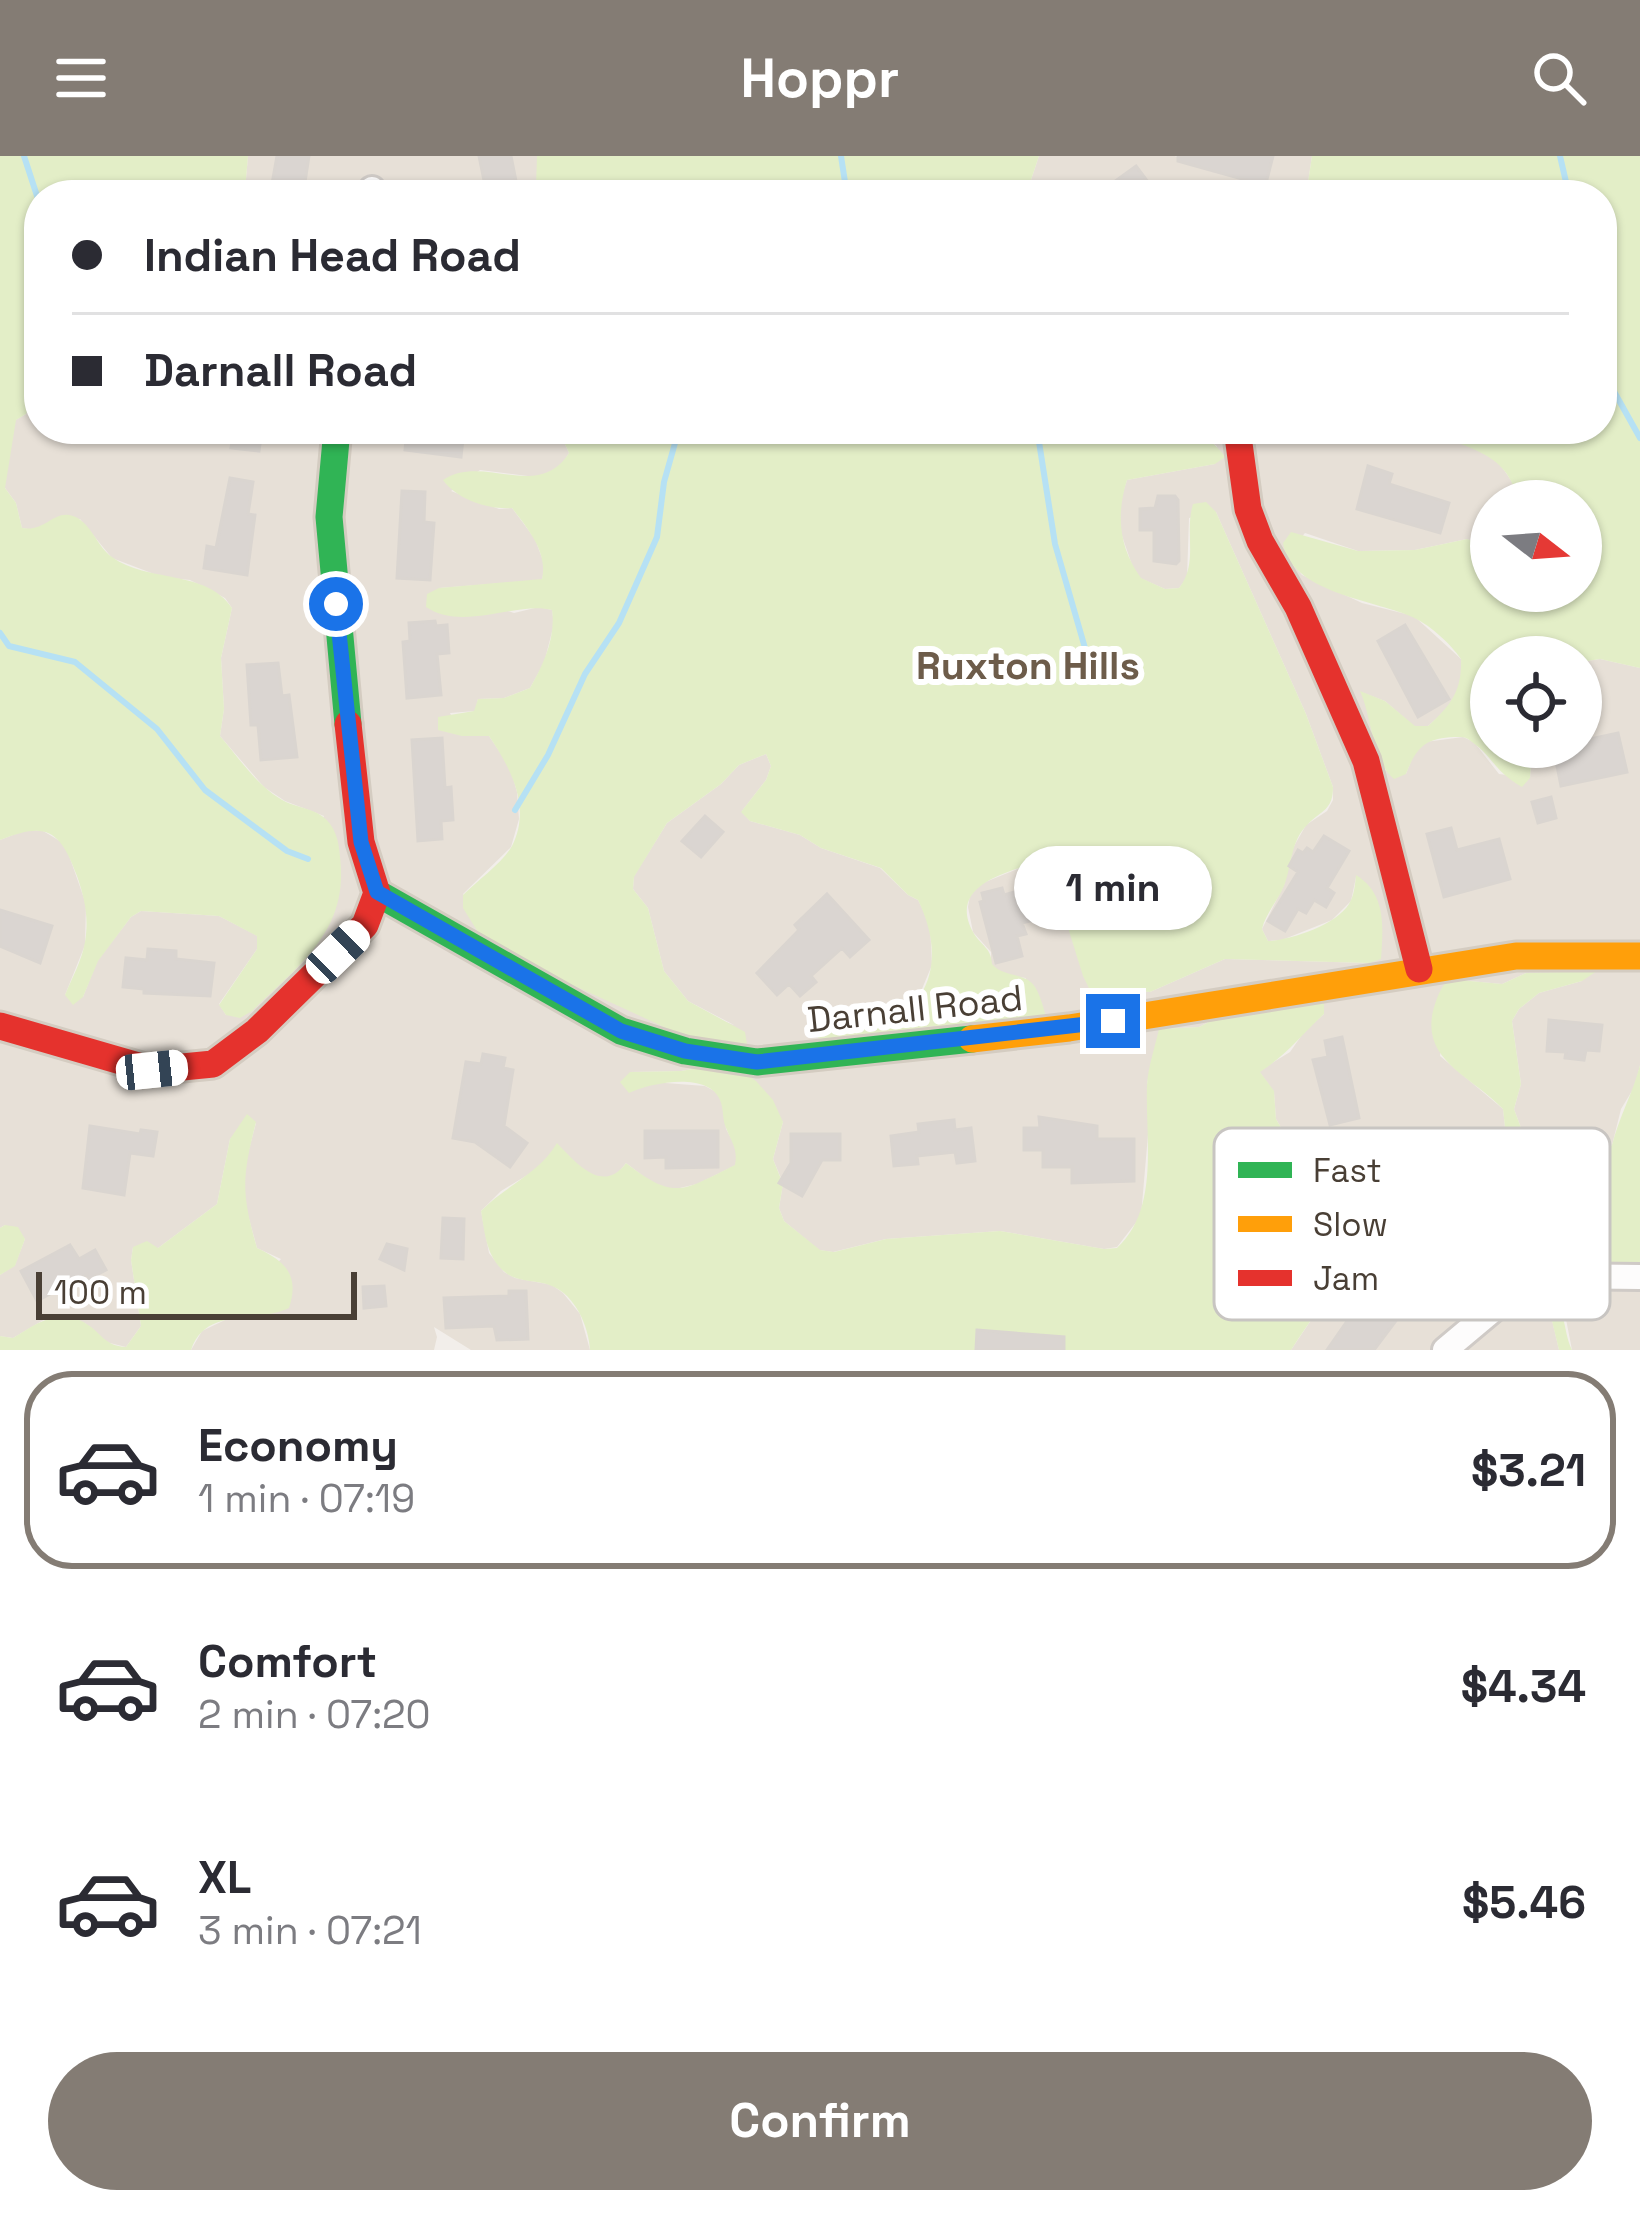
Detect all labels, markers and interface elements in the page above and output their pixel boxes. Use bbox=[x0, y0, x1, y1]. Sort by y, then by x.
text: Hoppr bbox=[741, 44, 899, 113]
icon: menu bbox=[48, 45, 114, 111]
icon: search bbox=[1526, 45, 1592, 111]
text: Indian Head Road bbox=[144, 227, 521, 284]
text: Darnall Road bbox=[144, 342, 417, 399]
north arrow bbox=[1470, 480, 1602, 612]
map controls bbox=[1470, 480, 1602, 768]
route start bbox=[309, 577, 363, 631]
button: locate bbox=[1470, 636, 1602, 768]
district label: Ruxton Hills bbox=[916, 641, 1140, 690]
callout: 1 min bbox=[1014, 847, 1212, 931]
text: 1 min bbox=[1065, 863, 1161, 912]
car bbox=[300, 914, 376, 990]
street label: Darnall Road bbox=[805, 975, 1025, 1043]
route end bbox=[1086, 994, 1140, 1048]
car bbox=[114, 1048, 190, 1092]
legend bbox=[1214, 1128, 1610, 1320]
text: Fast bbox=[1313, 1150, 1382, 1192]
text: Slow bbox=[1313, 1204, 1388, 1246]
text: Jam bbox=[1313, 1258, 1379, 1300]
scale bar bbox=[36, 1266, 357, 1319]
text: 100 m bbox=[54, 1272, 147, 1314]
icon: car bbox=[54, 1416, 162, 1524]
text: Economy bbox=[198, 1417, 398, 1474]
text: $3.21 bbox=[1471, 1442, 1586, 1499]
text: 1 min · 07:19 bbox=[198, 1474, 415, 1523]
icon: car bbox=[54, 1632, 162, 1740]
text: Comfort bbox=[198, 1633, 377, 1690]
text: $4.34 bbox=[1461, 1658, 1586, 1715]
text: 2 min · 07:20 bbox=[198, 1690, 431, 1739]
icon: car bbox=[54, 1848, 162, 1956]
text: XL bbox=[198, 1849, 251, 1906]
text: $5.46 bbox=[1462, 1874, 1586, 1931]
text: 3 min · 07:21 bbox=[198, 1906, 422, 1955]
button: Confirm bbox=[48, 2052, 1592, 2190]

